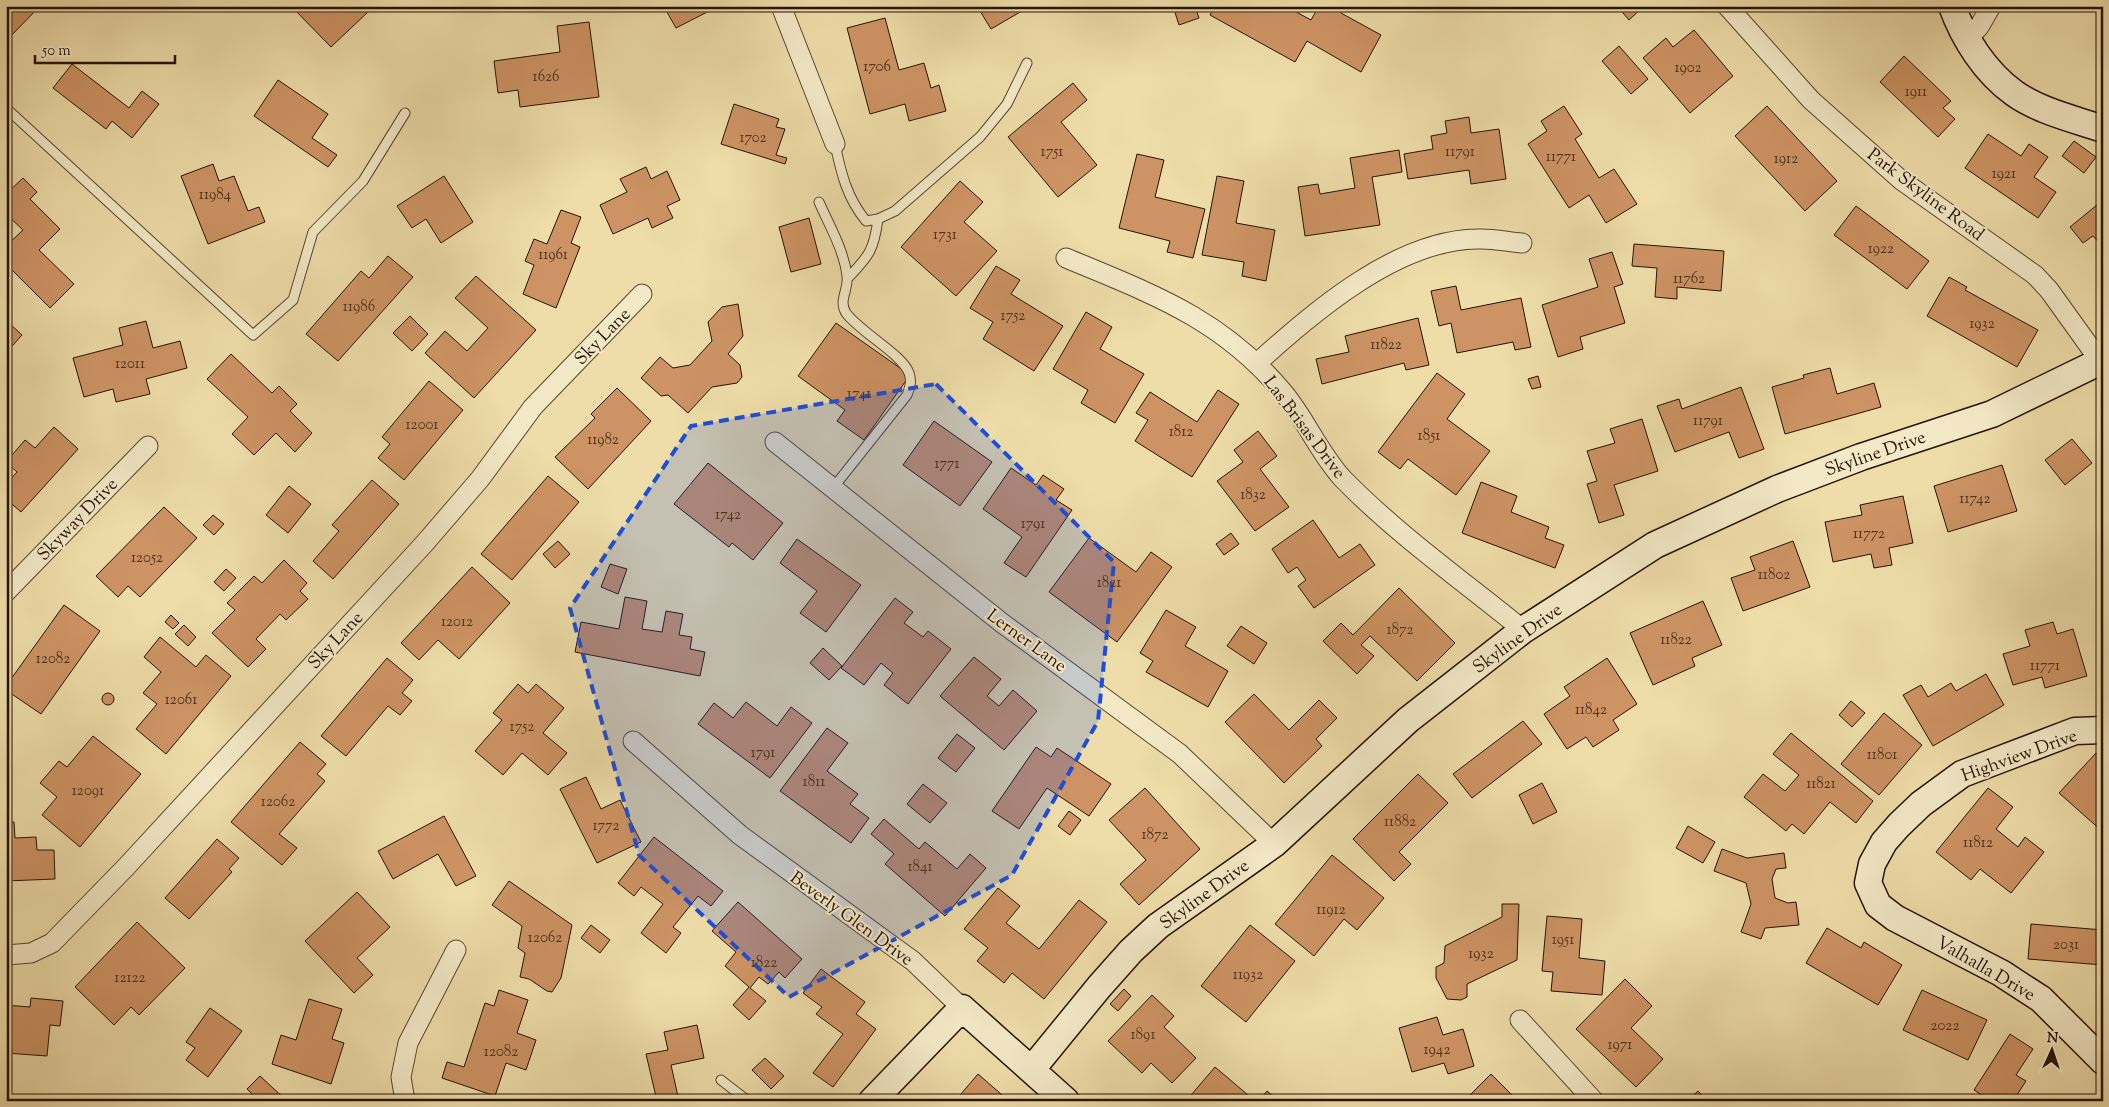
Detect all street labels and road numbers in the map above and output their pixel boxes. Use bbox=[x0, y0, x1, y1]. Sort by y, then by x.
street label: Park Skyline Road bbox=[1861, 143, 1989, 248]
street label: Sky Lane bbox=[569, 303, 637, 372]
street label: Las Brisas Drive bbox=[1256, 371, 1351, 485]
street label: Skyline Drive bbox=[1822, 425, 1930, 484]
street label: Skyway Drive bbox=[32, 473, 125, 568]
street label: Skyline Drive bbox=[1468, 598, 1568, 681]
street label: Lerner Lane bbox=[980, 604, 1071, 680]
street label: Sky Lane bbox=[303, 606, 370, 676]
street label: Highview Drive bbox=[1958, 724, 2081, 790]
street label: Skyline Drive bbox=[1155, 854, 1255, 937]
street label: Beverly Glen Drive bbox=[784, 866, 918, 973]
street label: Valhalla Drive bbox=[1930, 931, 2040, 1009]

